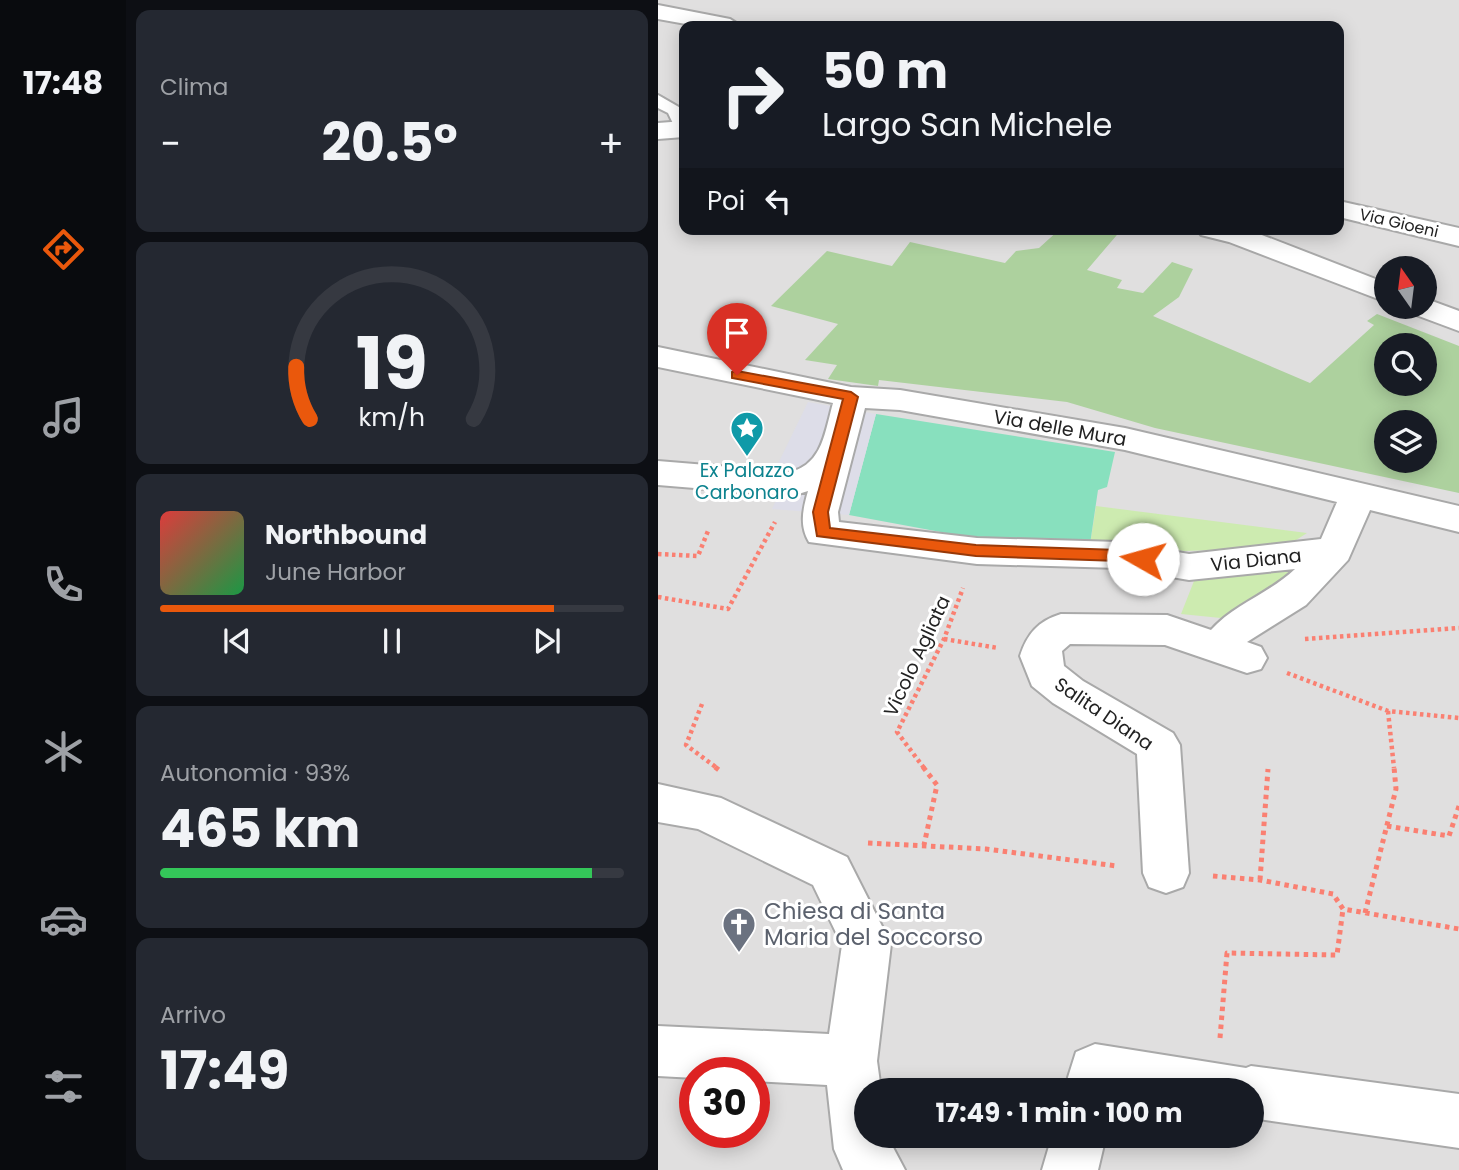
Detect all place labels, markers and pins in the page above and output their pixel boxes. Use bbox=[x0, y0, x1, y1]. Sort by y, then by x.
pin bbox=[707, 303, 767, 375]
place icon: Ex Palazzo Carbonaro bbox=[728, 409, 766, 458]
place label: Ex Palazzo Carbonaro bbox=[695, 457, 799, 506]
place label: Chiesa di Santa Maria del Soccorso bbox=[764, 895, 983, 953]
church icon: Chiesa di Santa Maria del Soccorso bbox=[720, 905, 758, 954]

